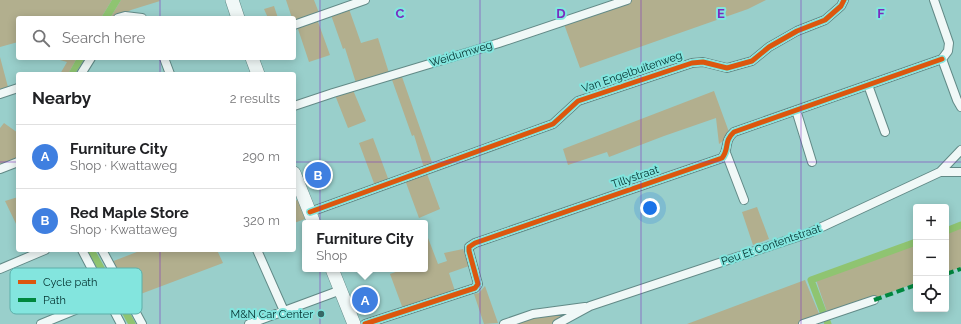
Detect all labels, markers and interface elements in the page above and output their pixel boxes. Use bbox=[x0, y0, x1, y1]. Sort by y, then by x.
text: C bbox=[396, 6, 405, 21]
text: D bbox=[556, 6, 566, 21]
text: E bbox=[717, 6, 725, 21]
text: F bbox=[877, 6, 885, 21]
search box bbox=[16, 16, 296, 60]
icon: search bbox=[30, 27, 52, 49]
text: Search here bbox=[62, 29, 145, 47]
street label: Weidumweg bbox=[428, 38, 494, 70]
street label: Van Engelbuitenweg bbox=[580, 49, 684, 95]
text: Nearby bbox=[32, 88, 91, 108]
text: 2 results bbox=[230, 91, 280, 106]
text: Furniture City bbox=[70, 140, 168, 158]
text: A bbox=[41, 149, 49, 164]
text: 290 m bbox=[242, 149, 280, 164]
text: Shop · Kwattaweg bbox=[70, 158, 177, 173]
pin: B bbox=[305, 160, 331, 190]
street label: Tillystraat bbox=[610, 163, 661, 191]
your location bbox=[640, 198, 660, 218]
text: Red Maple Store bbox=[70, 204, 189, 222]
map controls bbox=[913, 204, 949, 312]
button: + bbox=[913, 204, 949, 240]
text: B bbox=[41, 213, 49, 228]
text: 320 m bbox=[243, 213, 280, 228]
popup bbox=[302, 220, 428, 272]
text: Shop · Kwattaweg bbox=[70, 222, 177, 237]
street label: Peu Et Contentstraat bbox=[719, 222, 823, 268]
text: Furniture City bbox=[316, 230, 414, 248]
button: − bbox=[913, 240, 949, 276]
text: Shop bbox=[316, 248, 347, 263]
legend bbox=[10, 268, 142, 314]
text: Cycle path bbox=[43, 276, 97, 289]
button: locate bbox=[913, 276, 949, 312]
pin: A bbox=[352, 285, 378, 315]
text: Path bbox=[43, 294, 66, 307]
place label: M&N Car Center bbox=[231, 308, 313, 321]
marker: M&N Car Center bbox=[316, 309, 326, 319]

